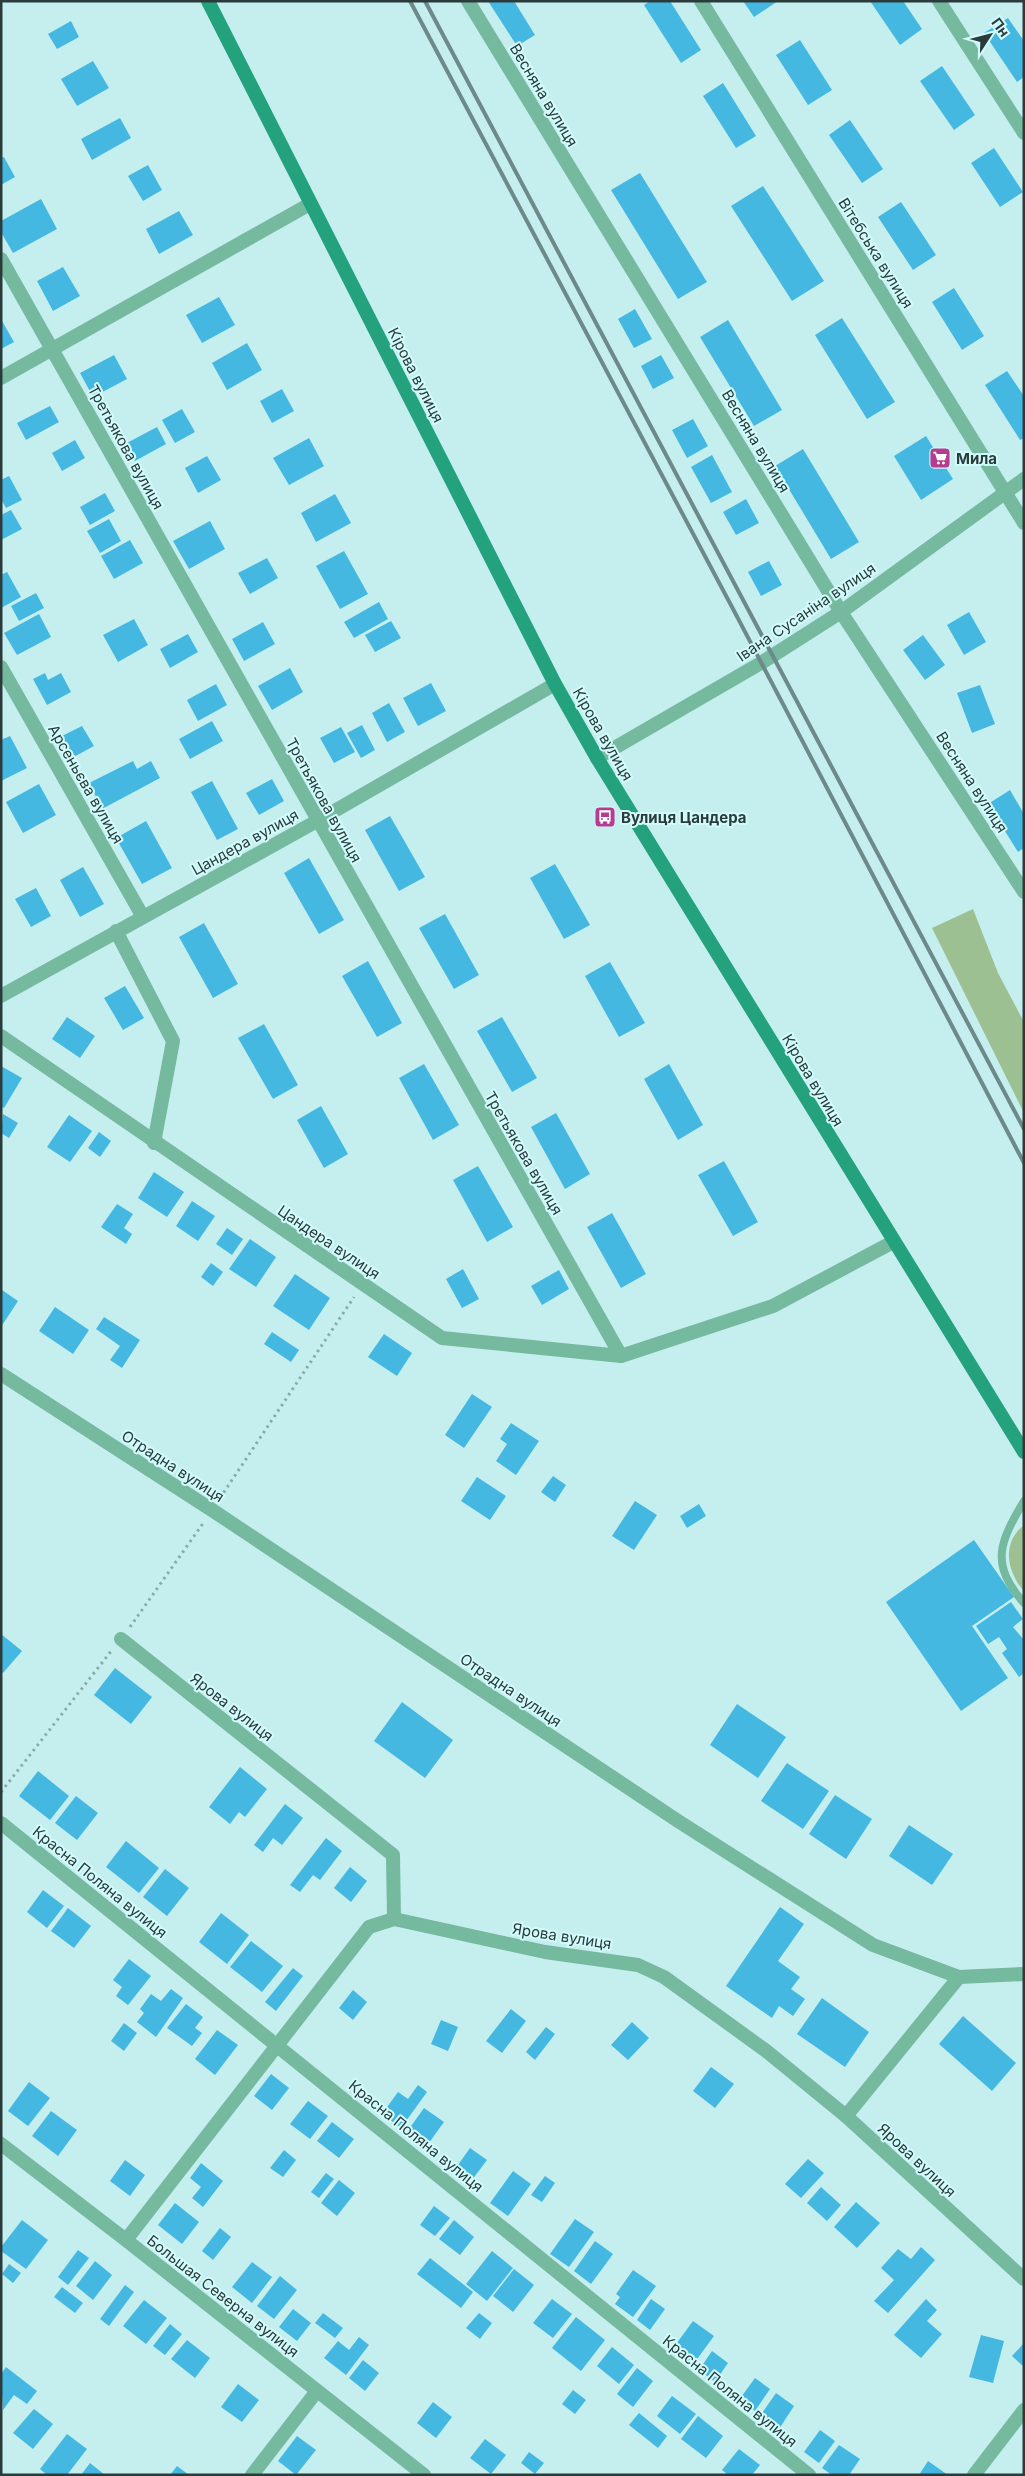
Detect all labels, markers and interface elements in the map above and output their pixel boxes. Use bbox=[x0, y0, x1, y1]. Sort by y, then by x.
north arrow bbox=[965, 10, 1015, 60]
text: Пн bbox=[988, 14, 1013, 40]
street label: Весняна вулиця bbox=[506, 40, 582, 150]
street label: Вітебська вулиця bbox=[834, 194, 918, 312]
street label: Кірова вулиця bbox=[384, 324, 448, 426]
street label: Третьякова вулиця bbox=[84, 381, 168, 513]
street label: Весняна вулиця bbox=[718, 386, 794, 496]
supermarket icon: Мила bbox=[928, 446, 952, 470]
place label: Мила bbox=[956, 449, 997, 468]
street label: Івана Сусаніна вулиця bbox=[733, 558, 879, 666]
street label: Кірова вулиця bbox=[569, 684, 637, 784]
street label: Арсеньєва вулиця bbox=[44, 721, 128, 847]
street label: Весняна вулиця bbox=[932, 728, 1012, 836]
street label: Третьякова вулиця bbox=[282, 734, 366, 866]
street label: Цандера вулиця bbox=[188, 805, 302, 879]
bus stop icon: Вулиця Цандера bbox=[593, 805, 617, 829]
place label: Вулиця Цандера bbox=[621, 808, 747, 827]
street label: Кірова вулиця bbox=[778, 1030, 848, 1130]
street label: Третьякова вулиця bbox=[481, 1088, 567, 1218]
street label: Цандера вулиця bbox=[274, 1201, 384, 1283]
street label: Отрадна вулиця bbox=[118, 1426, 228, 1506]
street label: Отрадна вулиця bbox=[457, 1649, 565, 1731]
street label: Ярова вулиця bbox=[187, 1669, 277, 1745]
street label: Красна Поляна вулиця bbox=[29, 1822, 171, 1942]
street label: Ярова вулиця bbox=[511, 1919, 613, 1953]
street label: Красна Поляна вулиця bbox=[345, 2076, 487, 2196]
street label: Ярова вулиця bbox=[874, 2119, 960, 2201]
street label: Большая Северна вулиця bbox=[143, 2231, 303, 2361]
street label: Красна Поляна вулиця bbox=[659, 2331, 801, 2451]

